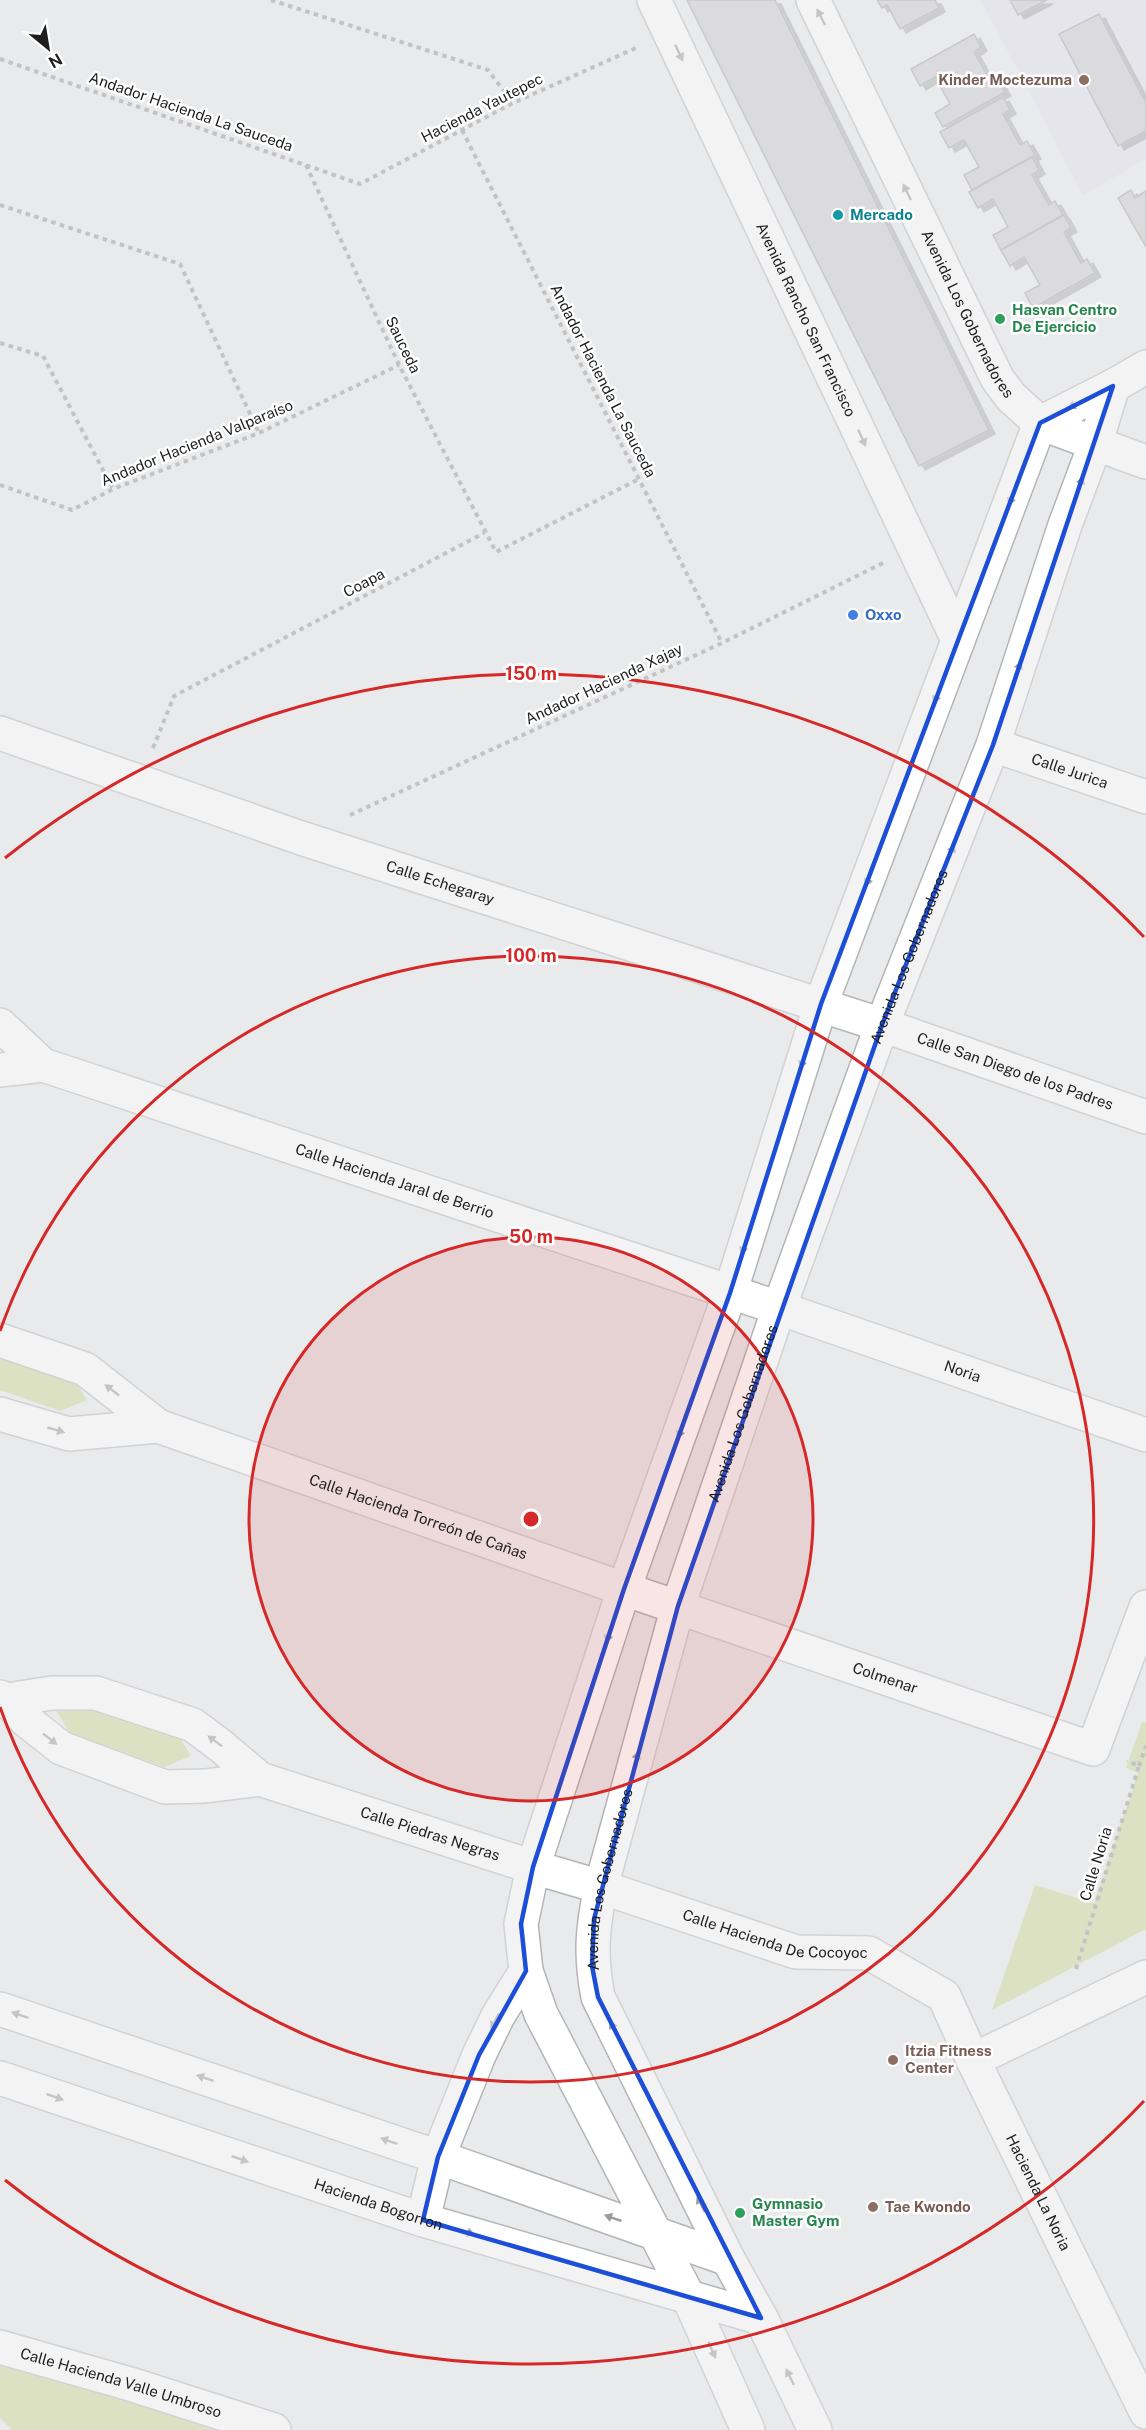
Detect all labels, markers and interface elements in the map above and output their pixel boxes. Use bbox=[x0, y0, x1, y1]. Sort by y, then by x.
one-way arrow bbox=[817, 8, 827, 26]
north arrow bbox=[18, 18, 78, 78]
one-way arrow bbox=[674, 44, 684, 62]
text: N bbox=[45, 49, 65, 72]
street label: Andador Hacienda La Sauceda bbox=[87, 69, 295, 154]
street label: Hacienda Yautepec bbox=[418, 69, 546, 146]
place label: Kinder Moctezuma bbox=[938, 71, 1072, 88]
marker: Kinder Moctezuma bbox=[1077, 73, 1091, 87]
one-way arrow bbox=[902, 184, 912, 201]
place label: Mercado bbox=[850, 206, 913, 223]
marker: Mercado bbox=[831, 208, 845, 222]
street label: Avenida Rancho San Francisco bbox=[753, 220, 860, 419]
street label: Avenida Los Gobernadores bbox=[918, 227, 1018, 401]
street label: Andador Hacienda La Sauceda bbox=[547, 281, 660, 480]
place label: Hasvan Centro De Ejercicio bbox=[1012, 301, 1118, 335]
marker: Hasvan Centro De Ejercicio bbox=[993, 312, 1007, 326]
street label: Sauceda bbox=[382, 314, 424, 376]
street label: Andador Hacienda Valparaíso bbox=[98, 396, 295, 489]
one-way arrow bbox=[1068, 400, 1085, 409]
one-way arrow bbox=[857, 429, 866, 446]
one-way arrow bbox=[1075, 476, 1085, 494]
one-way arrow bbox=[1006, 488, 1016, 506]
street label: Coapa bbox=[340, 565, 387, 600]
place label: Oxxo bbox=[865, 606, 902, 623]
marker: Oxxo bbox=[846, 608, 860, 622]
street label: Andador Hacienda Xajay bbox=[522, 640, 685, 728]
one-way arrow bbox=[1014, 661, 1023, 679]
text: 150 m bbox=[505, 663, 557, 684]
one-way arrow bbox=[932, 686, 942, 704]
street label: Calle Jurica bbox=[1029, 750, 1110, 791]
one-way arrow bbox=[946, 844, 956, 862]
street label: Calle Echegaray bbox=[384, 857, 497, 908]
street label: Avenida Los Gobernadores bbox=[867, 867, 951, 1046]
one-way arrow bbox=[863, 869, 873, 887]
text: 100 m bbox=[505, 945, 557, 966]
street label: Calle San Diego de los Padres bbox=[915, 1029, 1116, 1113]
one-way arrow bbox=[798, 1051, 807, 1069]
street label: Calle Hacienda Jaral de Berrio bbox=[293, 1140, 496, 1221]
text: 50 m bbox=[509, 1226, 553, 1247]
one-way arrow bbox=[739, 1237, 749, 1255]
street label: Avenida Los Gobernadores bbox=[705, 1323, 781, 1504]
street label: Noria bbox=[942, 1357, 983, 1385]
one-way arrow bbox=[105, 1384, 121, 1396]
one-way arrow bbox=[675, 1421, 685, 1439]
one-way arrow bbox=[47, 1426, 65, 1435]
street label: Calle Hacienda Torreón de Cañas bbox=[307, 1471, 530, 1562]
centre of rings bbox=[521, 1509, 541, 1529]
one-way arrow bbox=[604, 1625, 614, 1643]
street label: Colmenar bbox=[851, 1659, 920, 1697]
one-way arrow bbox=[43, 1733, 58, 1745]
one-way arrow bbox=[207, 1735, 223, 1747]
one-way arrow bbox=[632, 1751, 641, 1769]
street label: Avenida Los Gobernadores bbox=[584, 1787, 636, 1971]
street label: Calle Piedras Negras bbox=[358, 1803, 502, 1864]
street label: Calle Noria bbox=[1076, 1825, 1115, 1903]
street label: Calle Hacienda De Cocoyoc bbox=[680, 1906, 868, 1961]
one-way arrow bbox=[11, 2010, 29, 2020]
one-way arrow bbox=[491, 2013, 500, 2030]
one-way arrow bbox=[609, 2021, 619, 2038]
place label: Itzia Fitness Center bbox=[905, 2042, 992, 2076]
marker: Itzia Fitness Center bbox=[886, 2053, 900, 2067]
one-way arrow bbox=[196, 2073, 214, 2082]
one-way arrow bbox=[46, 2092, 64, 2102]
street label: Hacienda La Noria bbox=[1003, 2131, 1074, 2253]
one-way arrow bbox=[380, 2135, 398, 2145]
one-way arrow bbox=[231, 2155, 249, 2165]
street label: Hacienda Bogorron bbox=[312, 2175, 445, 2233]
one-way arrow bbox=[696, 2195, 706, 2213]
place label: Gymnasio Master Gym bbox=[752, 2195, 840, 2229]
place label: Tae Kwondo bbox=[885, 2198, 971, 2215]
marker: Tae Kwondo bbox=[866, 2200, 880, 2214]
marker: Gymnasio Master Gym bbox=[733, 2206, 747, 2220]
one-way arrow bbox=[604, 2213, 622, 2223]
one-way arrow bbox=[457, 2228, 475, 2237]
one-way arrow bbox=[707, 2341, 716, 2358]
street label: Calle Hacienda Valle Umbroso bbox=[18, 2344, 224, 2421]
one-way arrow bbox=[785, 2369, 795, 2386]

